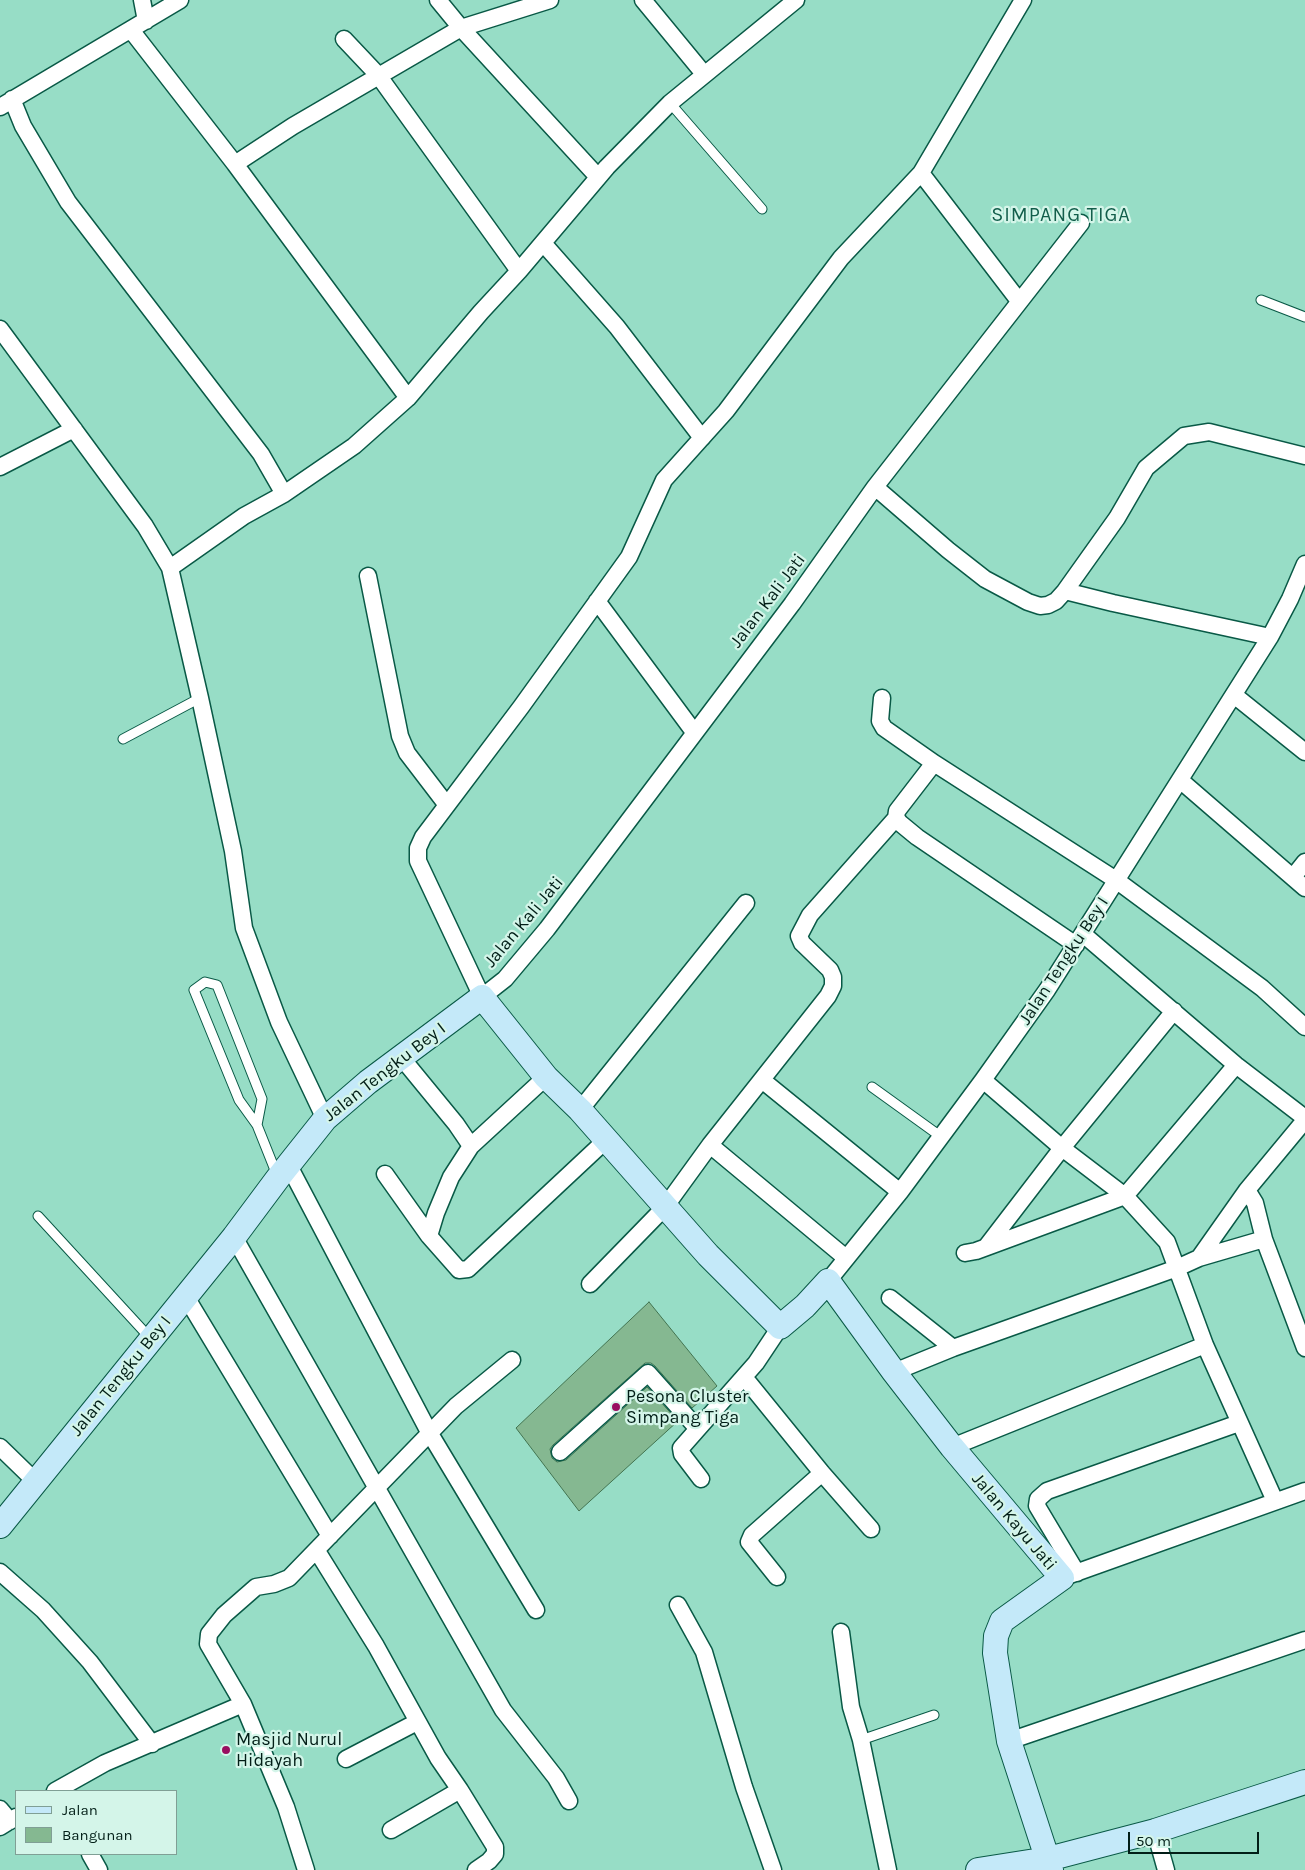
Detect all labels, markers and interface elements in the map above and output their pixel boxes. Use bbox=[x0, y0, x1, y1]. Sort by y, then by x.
district label: SIMPANG TIGA bbox=[990, 203, 1132, 227]
street label: Jalan Kali Jati bbox=[726, 550, 810, 652]
street label: Jalan Kali Jati bbox=[480, 872, 568, 972]
street label: Jalan Tengku Bey I bbox=[1014, 893, 1114, 1029]
street label: Jalan Tengku Bey I bbox=[320, 1018, 450, 1126]
street label: Jalan Tengku Bey I bbox=[66, 1311, 176, 1441]
place label: Pesona Cluster Simpang Tiga bbox=[626, 1386, 748, 1428]
marker: Pesona Cluster Simpang Tiga bbox=[610, 1401, 622, 1413]
street label: Jalan Kayu Jati bbox=[967, 1469, 1061, 1575]
place label: Masjid Nurul Hidayah bbox=[236, 1729, 342, 1772]
marker: Masjid Nurul Hidayah bbox=[220, 1744, 232, 1756]
legend bbox=[15, 1790, 178, 1855]
text: Jalan bbox=[62, 1801, 98, 1819]
scale bar bbox=[1130, 1822, 1261, 1854]
text: Bangunan bbox=[62, 1826, 133, 1844]
text: 50 m bbox=[1136, 1832, 1171, 1850]

